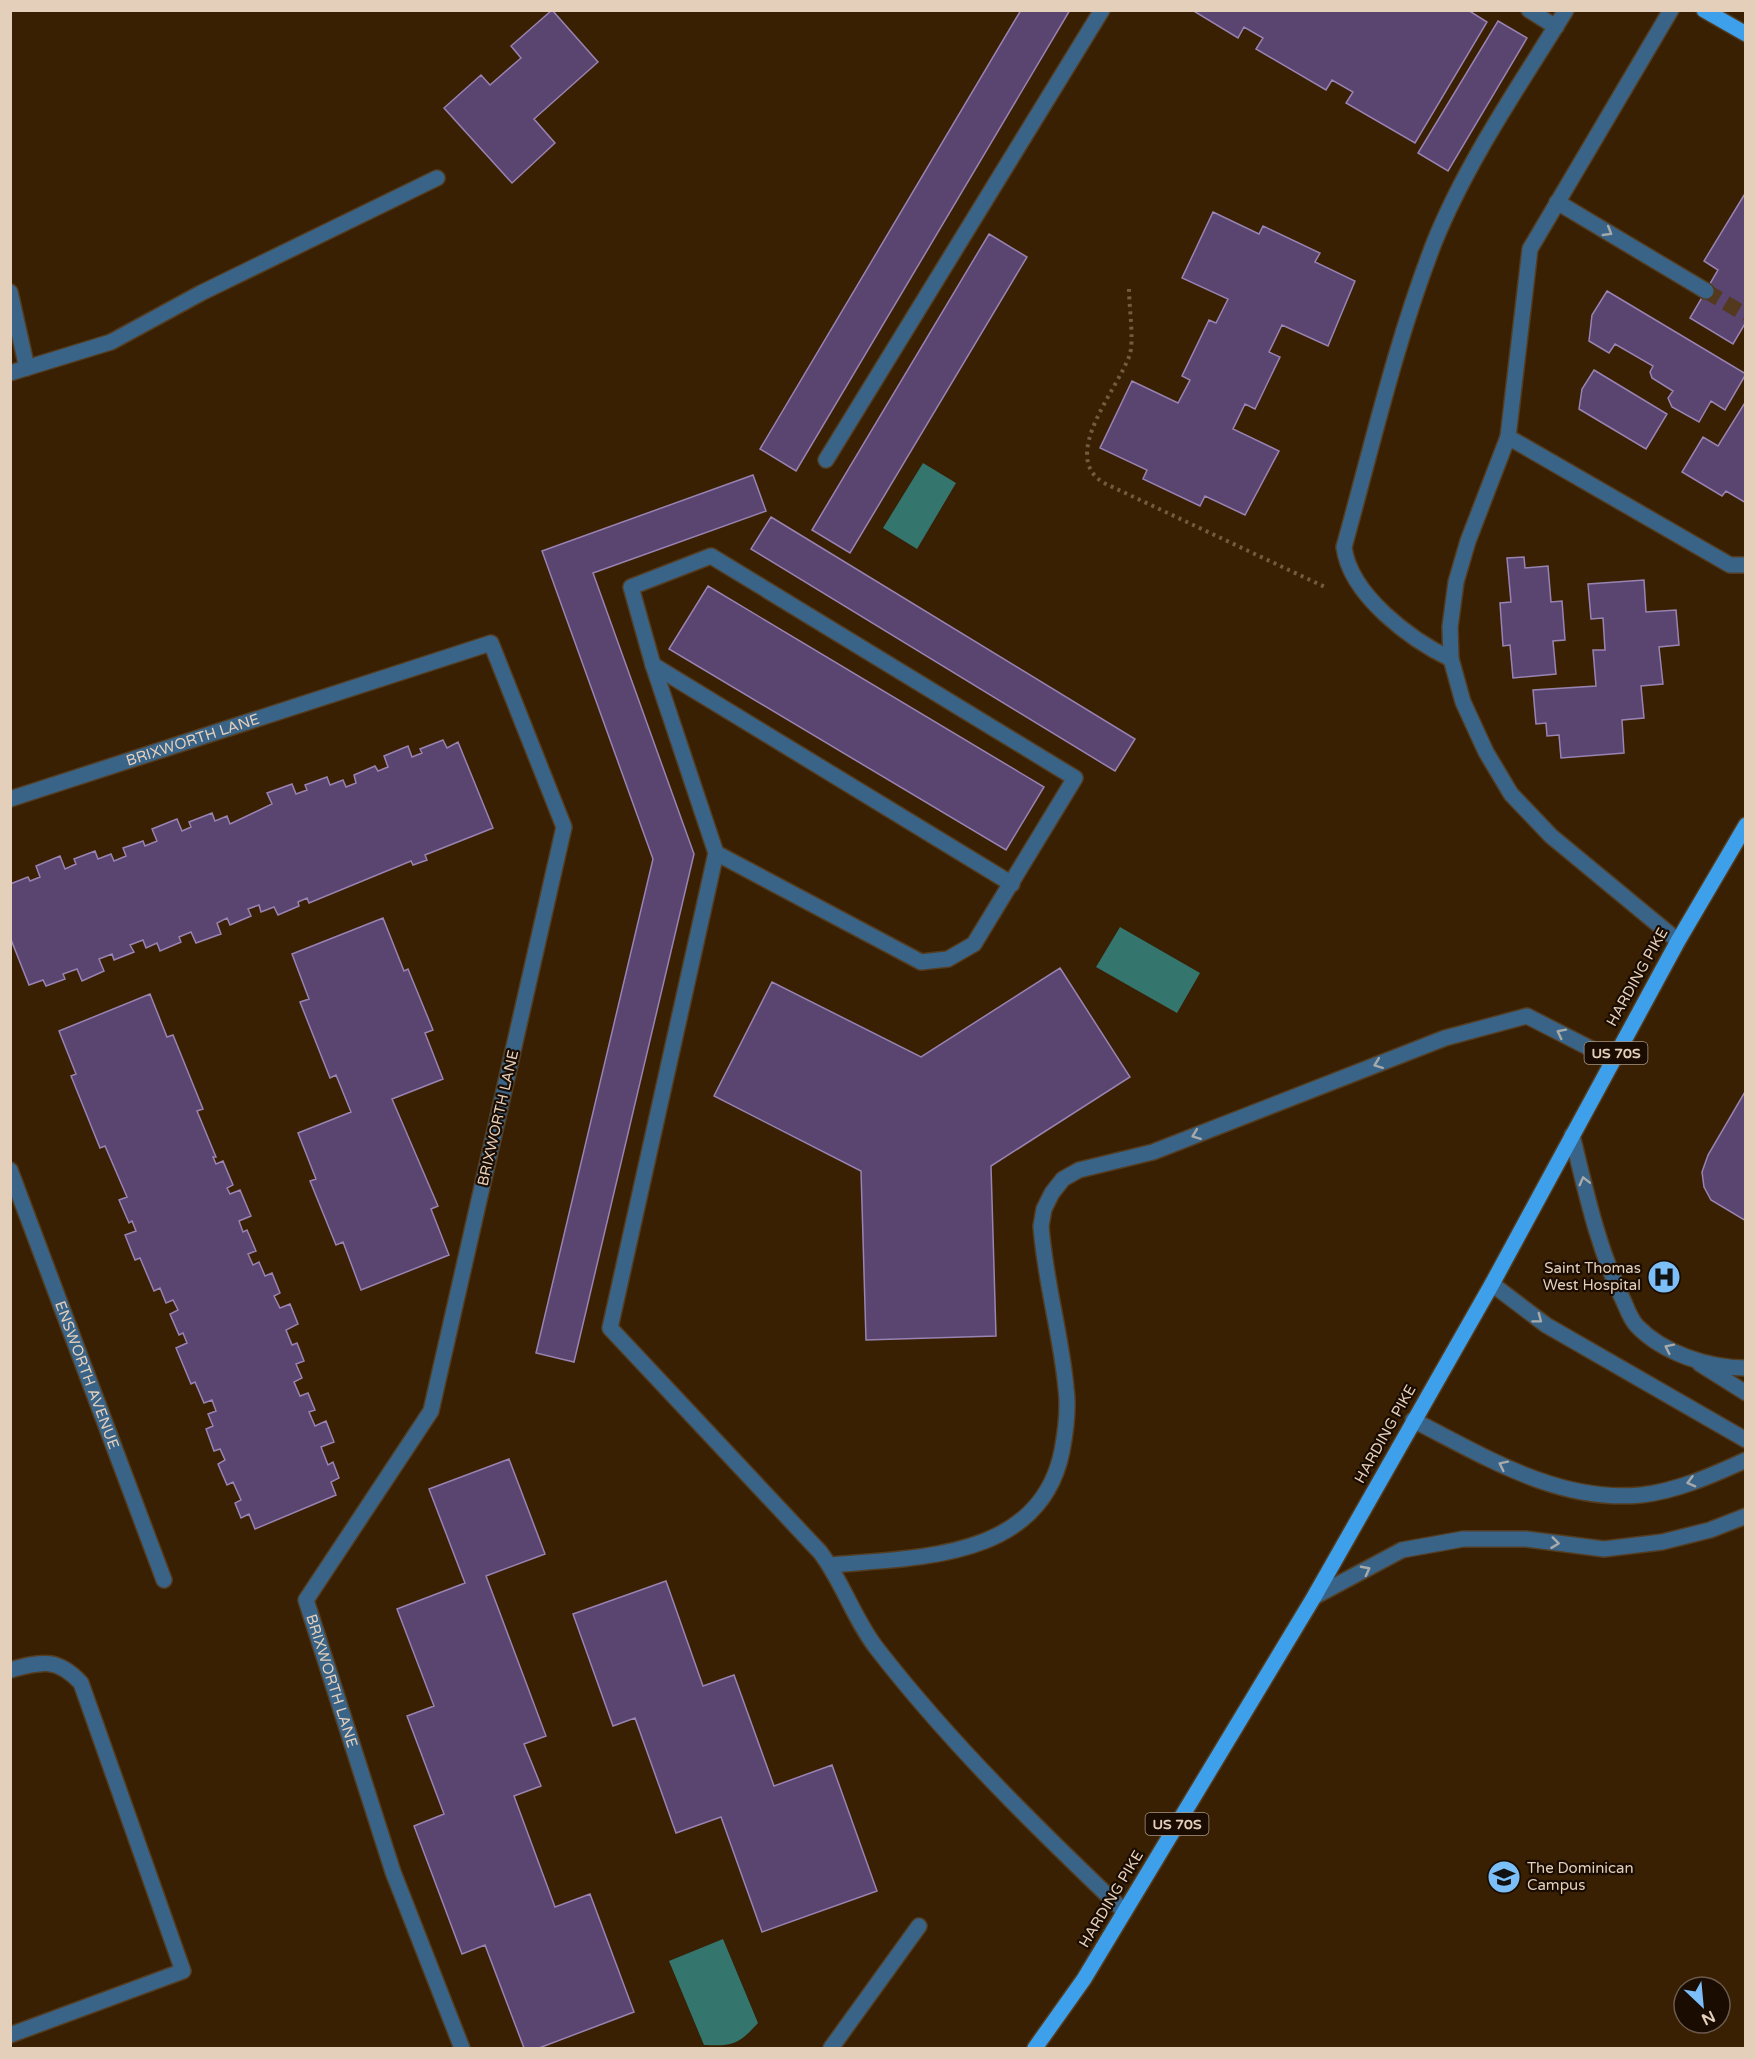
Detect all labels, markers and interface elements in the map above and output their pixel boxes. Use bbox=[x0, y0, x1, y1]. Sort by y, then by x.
one-way arrow bbox=[1602, 225, 1612, 236]
street label: BRIXWORTH LANE bbox=[124, 710, 262, 770]
street label: HARDING PIKE bbox=[1602, 925, 1672, 1029]
one-way arrow bbox=[1556, 1029, 1567, 1040]
road number: US 70S bbox=[1584, 1042, 1648, 1064]
street label: BRIXWORTH LANE bbox=[474, 1048, 522, 1188]
one-way arrow bbox=[1373, 1057, 1384, 1069]
one-way arrow bbox=[1191, 1128, 1202, 1140]
one-way arrow bbox=[1578, 1176, 1591, 1186]
place label: Saint Thomas West Hospital bbox=[1543, 1259, 1641, 1294]
hospital icon: Saint Thomas West Hospital bbox=[1646, 1259, 1682, 1295]
street label: ENSWORTH AVENUE bbox=[51, 1298, 123, 1452]
one-way arrow bbox=[1532, 1312, 1543, 1323]
one-way arrow bbox=[1665, 1344, 1676, 1356]
street label: HARDING PIKE bbox=[1350, 1382, 1420, 1486]
one-way arrow bbox=[1499, 1460, 1510, 1472]
one-way arrow bbox=[1686, 1474, 1696, 1487]
one-way arrow bbox=[1550, 1536, 1560, 1548]
one-way arrow bbox=[1360, 1565, 1371, 1577]
street label: BRIXWORTH LANE bbox=[302, 1612, 362, 1750]
road number: US 70S bbox=[1146, 1813, 1208, 1835]
street label: HARDING PIKE bbox=[1075, 1847, 1147, 1951]
school or university icon: The Dominican Campus bbox=[1486, 1859, 1522, 1895]
place label: The Dominican Campus bbox=[1527, 1859, 1634, 1894]
north arrow bbox=[1672, 1975, 1732, 2035]
text: N bbox=[1698, 2006, 1718, 2029]

